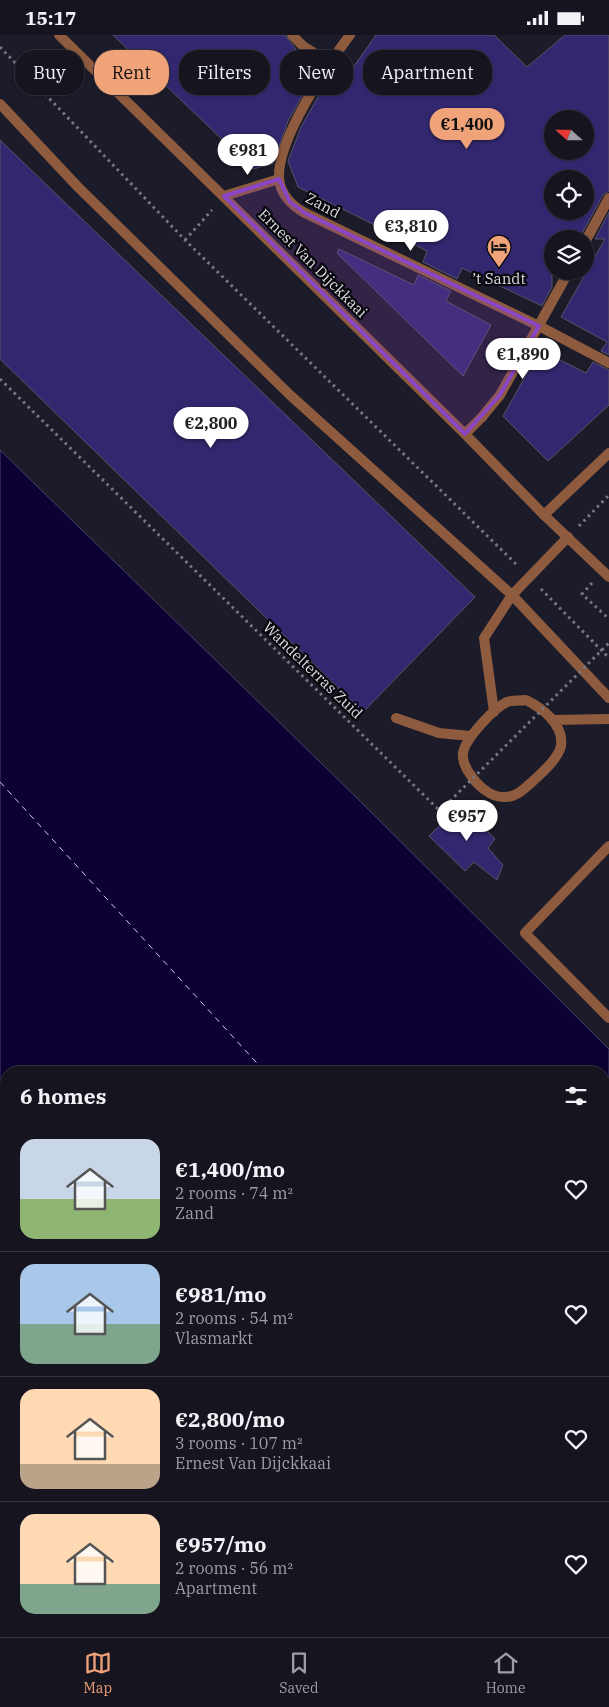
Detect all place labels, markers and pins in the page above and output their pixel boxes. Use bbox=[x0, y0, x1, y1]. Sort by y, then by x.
pin: €1,400 bbox=[426, 107, 508, 150]
pin: €981 bbox=[218, 133, 278, 176]
pin: €3,810 bbox=[370, 209, 452, 252]
hotel icon: ’t Sandt bbox=[486, 234, 512, 268]
place label: ’t Sandt bbox=[472, 269, 526, 288]
pin: €1,890 bbox=[482, 337, 564, 380]
pin: €2,800 bbox=[170, 407, 252, 449]
pin: €957 bbox=[437, 799, 497, 842]

